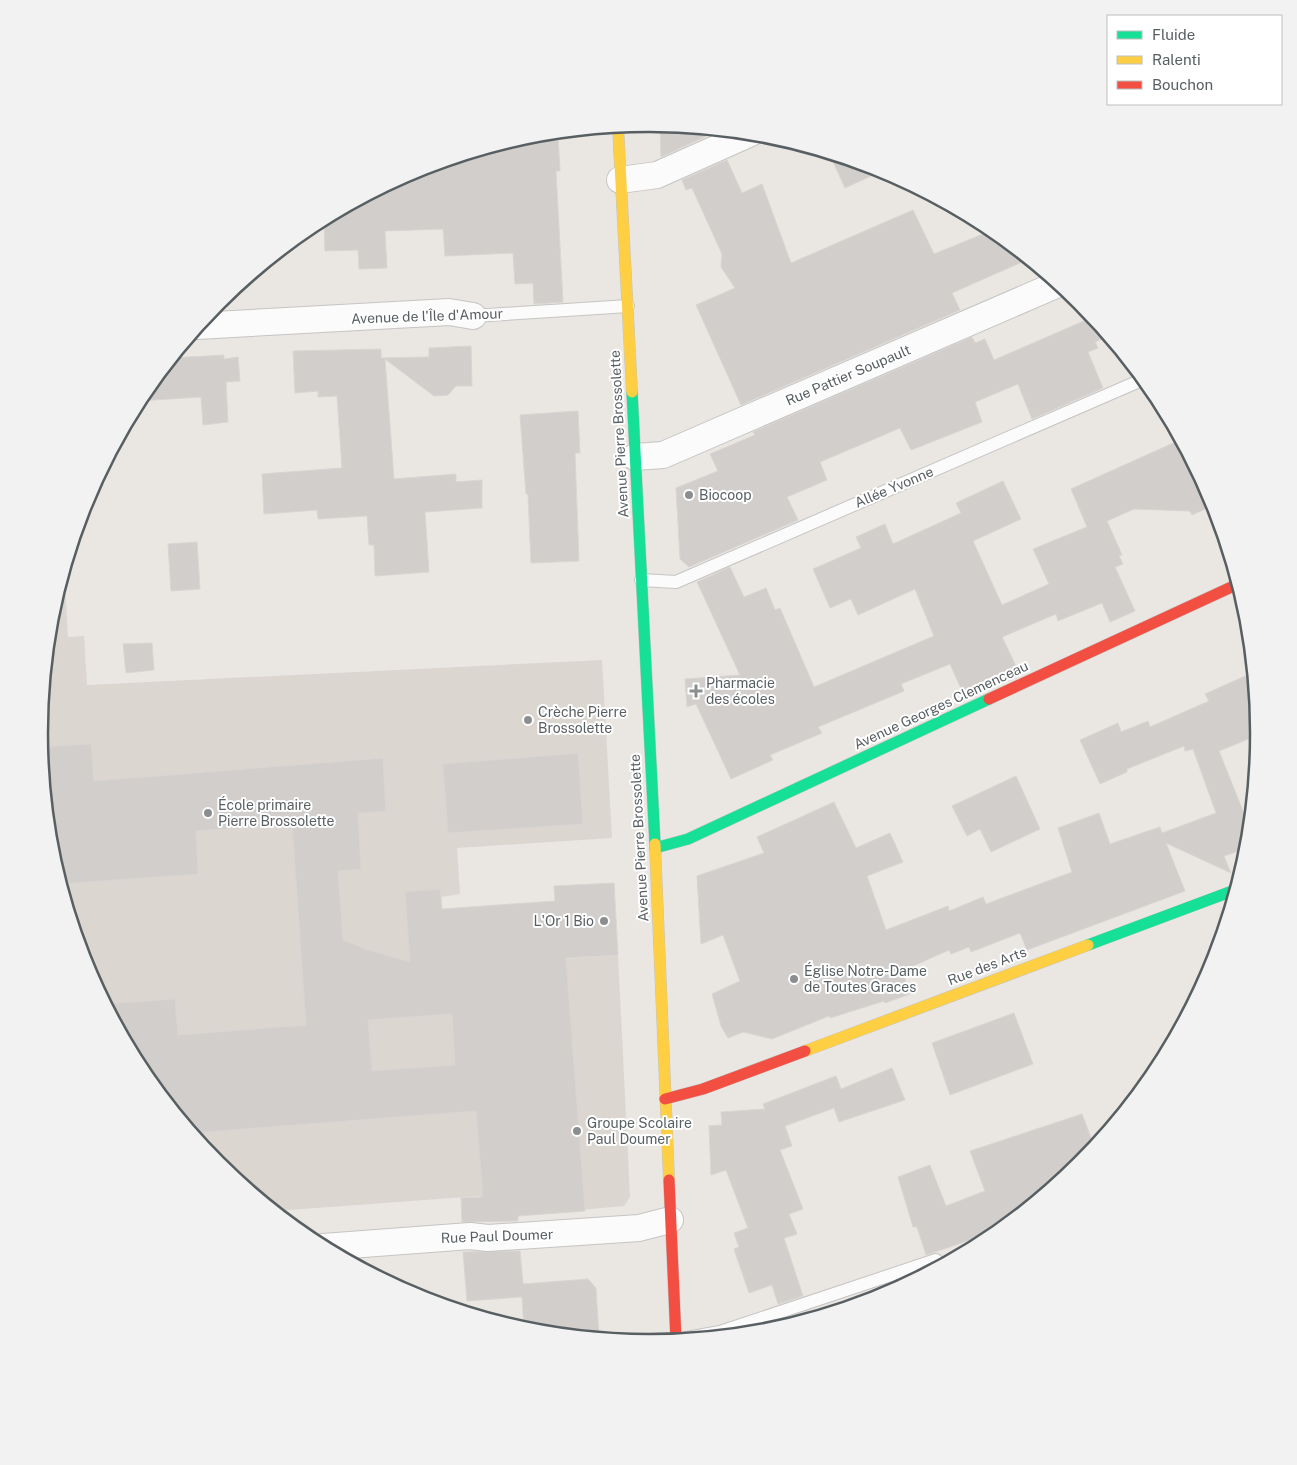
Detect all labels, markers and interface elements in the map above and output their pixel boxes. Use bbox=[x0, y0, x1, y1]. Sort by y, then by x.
legend bbox=[1107, 15, 1282, 105]
text: Fluide bbox=[1152, 26, 1195, 43]
text: Ralenti bbox=[1152, 51, 1201, 68]
text: Bouchon bbox=[1152, 76, 1213, 93]
street label: Avenue de l'Île d'Amour bbox=[351, 304, 503, 327]
street label: Rue Pattier Soupault bbox=[783, 341, 913, 409]
street label: Avenue Pierre Brossolette bbox=[607, 350, 631, 518]
street label: Allée Yvonne bbox=[852, 463, 936, 511]
place label: Biocoop bbox=[699, 487, 752, 503]
marker: Biocoop bbox=[683, 489, 695, 501]
street label: Avenue Georges Clemenceau bbox=[851, 658, 1031, 752]
place label: Pharmacie des écoles bbox=[706, 675, 775, 707]
marker: Pharmacie des écoles bbox=[690, 685, 702, 697]
place label: Crèche Pierre Brossolette bbox=[538, 704, 627, 736]
marker: Crèche Pierre Brossolette bbox=[522, 714, 534, 726]
street label: Avenue Pierre Brossolette bbox=[627, 754, 651, 922]
place label: École primaire Pierre Brossolette bbox=[218, 796, 335, 829]
marker: École primaire Pierre Brossolette bbox=[202, 807, 214, 819]
place label: L'Or 1 Bio bbox=[534, 913, 594, 929]
marker: L'Or 1 Bio bbox=[598, 915, 610, 927]
street label: Rue des Arts bbox=[945, 944, 1029, 988]
place label: Église Notre-Dame de Toutes Graces bbox=[804, 962, 927, 995]
marker: Église Notre-Dame de Toutes Graces bbox=[788, 973, 800, 985]
place label: Groupe Scolaire Paul Doumer bbox=[587, 1115, 692, 1147]
marker: Groupe Scolaire Paul Doumer bbox=[571, 1125, 583, 1137]
street label: Rue Paul Doumer bbox=[441, 1226, 553, 1246]

